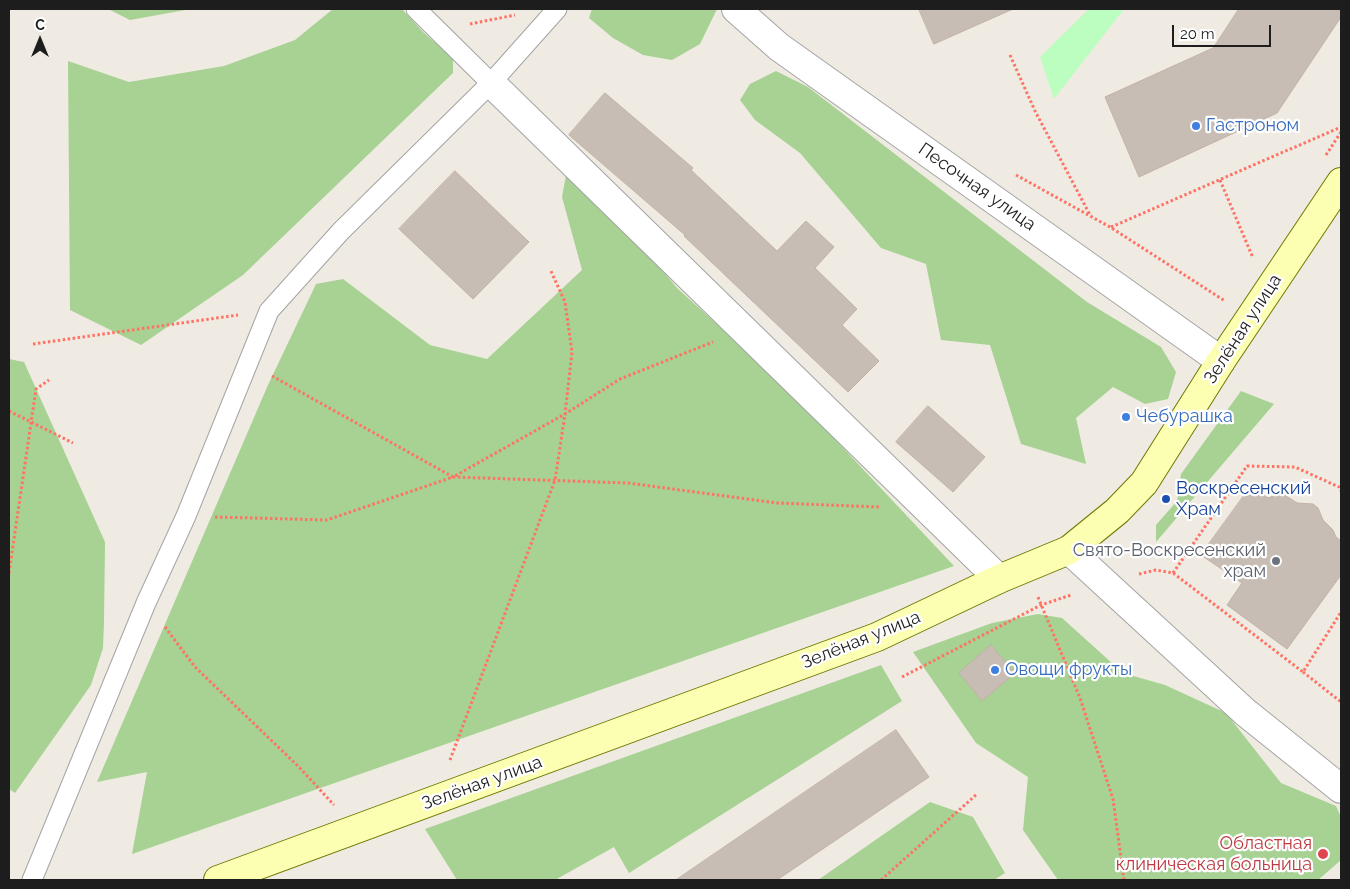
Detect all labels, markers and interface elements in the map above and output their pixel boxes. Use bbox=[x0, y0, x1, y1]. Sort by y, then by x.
north arrow bbox=[15, 15, 65, 65]
scale bar bbox=[1175, 15, 1274, 47]
text: С bbox=[35, 17, 45, 33]
text: 20 m bbox=[1180, 25, 1215, 43]
place label: Гастроном bbox=[1206, 115, 1299, 137]
marker: Гастроном bbox=[1190, 120, 1202, 132]
street label: Песочная улица bbox=[914, 138, 1040, 236]
street label: Зелёная улица bbox=[1200, 270, 1286, 388]
place label: Чебурашка bbox=[1136, 406, 1233, 428]
marker: Чебурашка bbox=[1120, 411, 1132, 423]
place label: Воскресенский Храм bbox=[1176, 478, 1311, 520]
marker: Воскресенский Храм bbox=[1160, 493, 1172, 505]
place label: Свято-Воскресенский храм bbox=[1073, 540, 1266, 582]
marker: Свято-Воскресенский храм bbox=[1270, 555, 1282, 567]
street label: Зелёная улица bbox=[798, 606, 924, 674]
place label: Овощи фрукты bbox=[1005, 659, 1132, 681]
marker: Овощи фрукты bbox=[989, 664, 1001, 676]
street label: Зелёная улица bbox=[419, 751, 545, 815]
place label: Областная клиническая больница bbox=[1116, 833, 1312, 876]
marker: Областная клиническая больница bbox=[1316, 847, 1330, 861]

